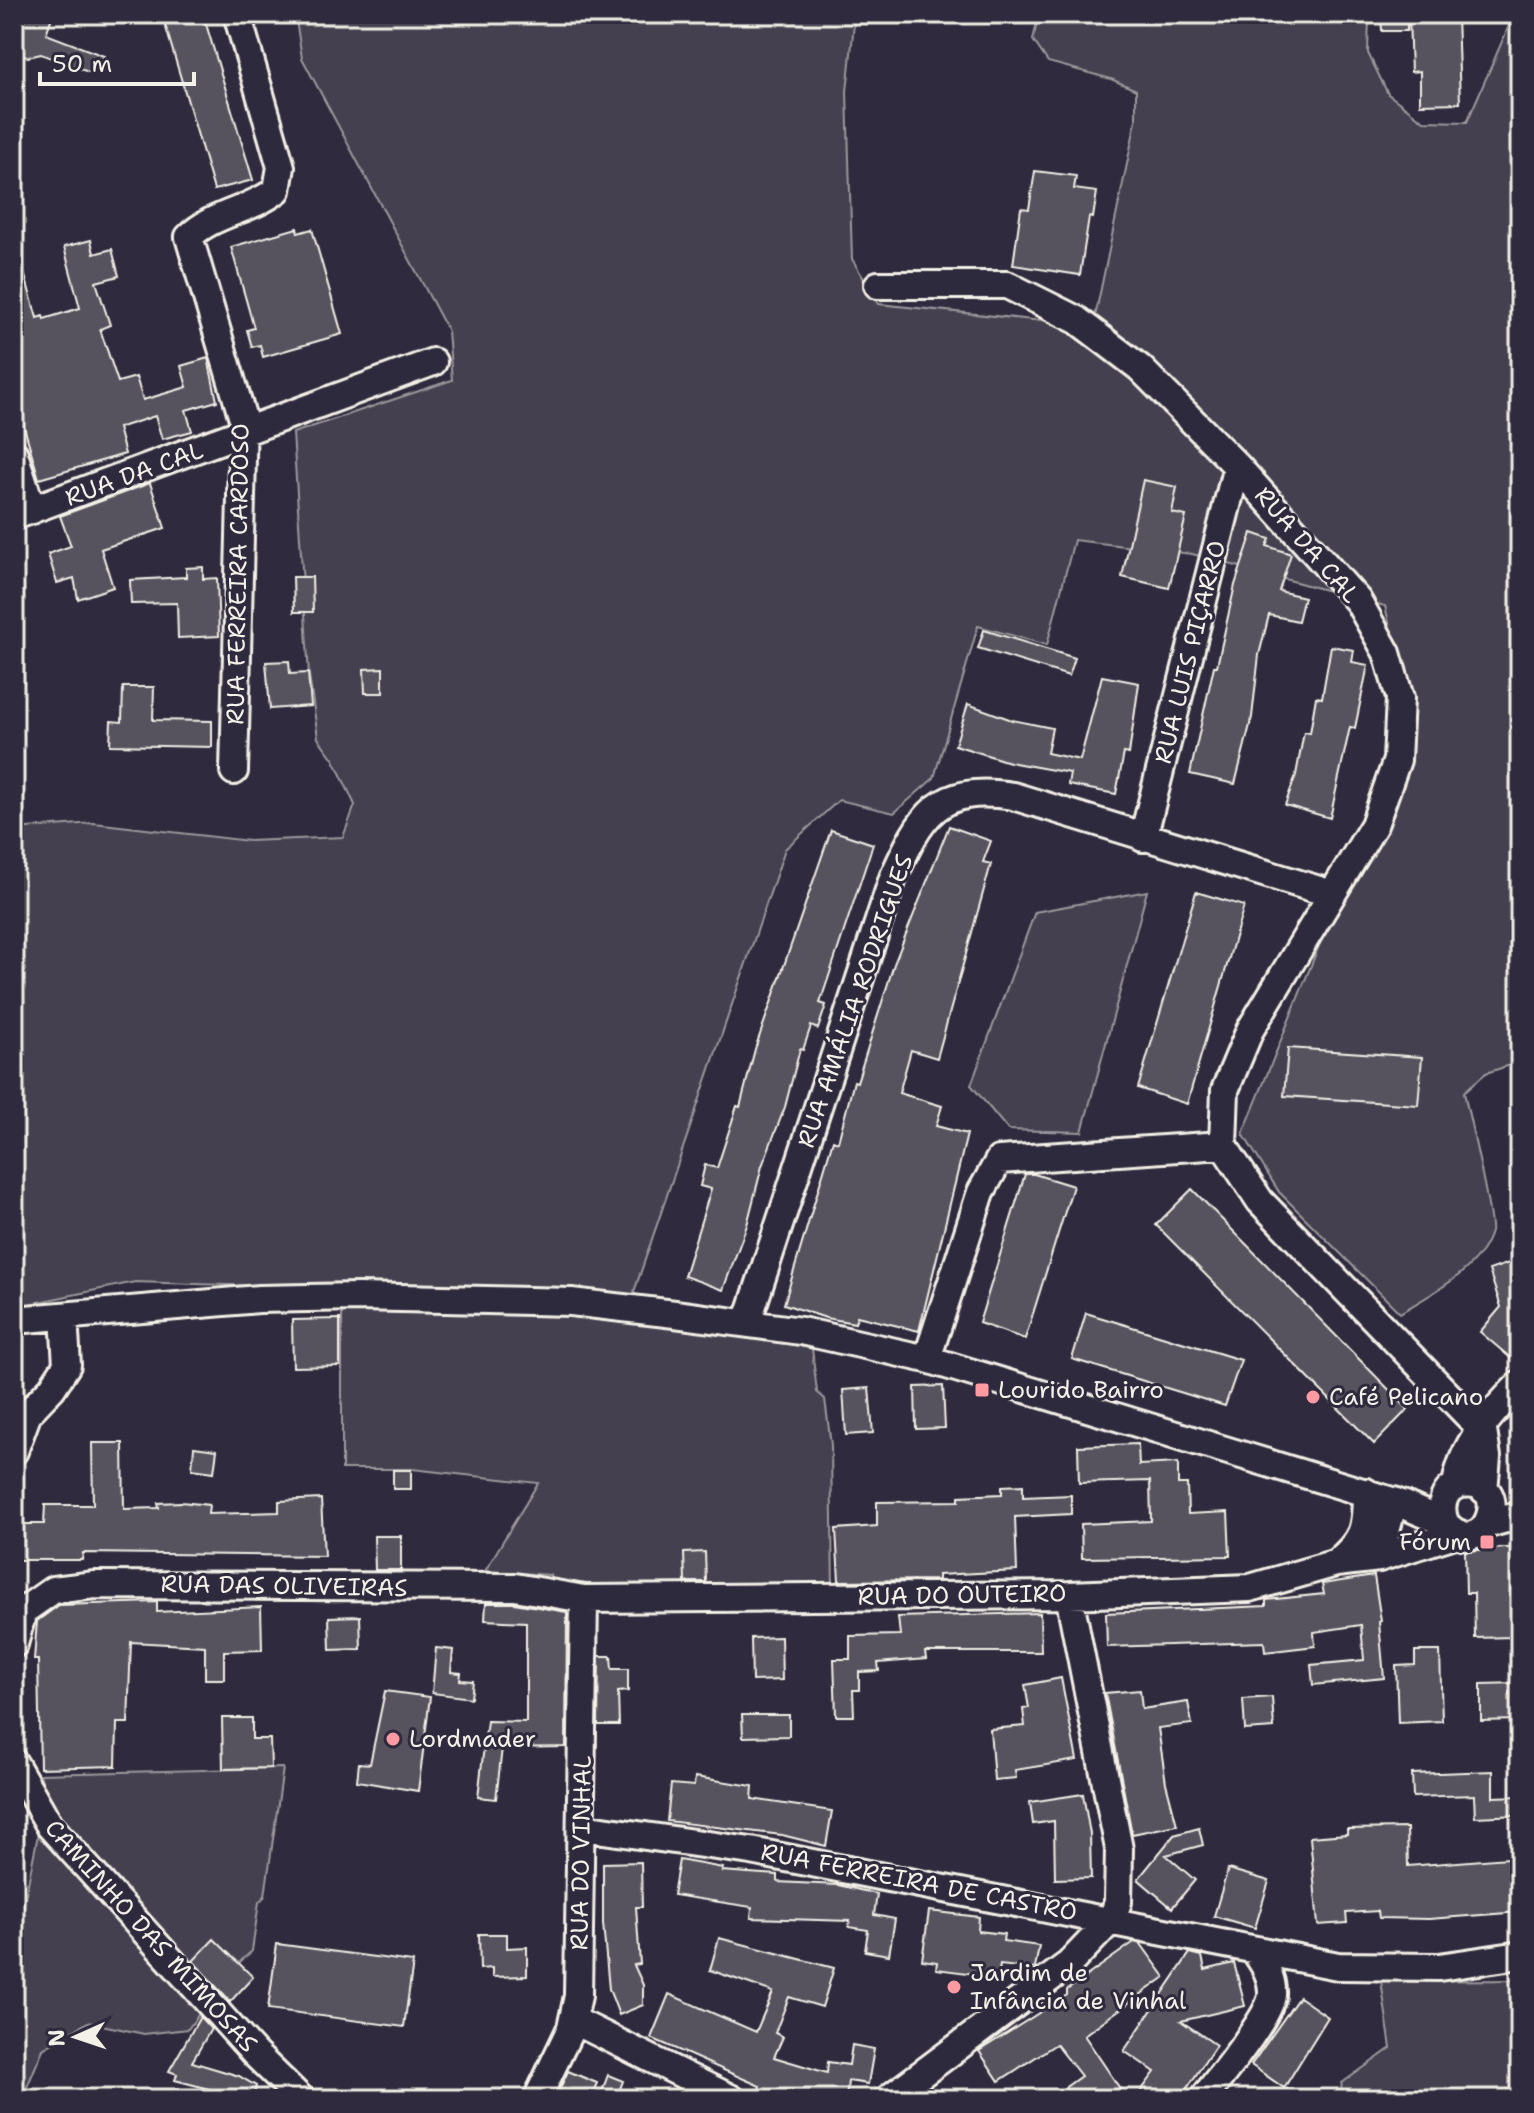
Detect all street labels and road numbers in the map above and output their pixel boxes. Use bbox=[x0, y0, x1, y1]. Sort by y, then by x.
street label: RUA FERREIRA CARDOSO bbox=[219, 423, 257, 725]
street label: RUA DA CAL bbox=[61, 434, 207, 514]
street label: RUA DA CAL bbox=[1248, 480, 1366, 610]
street label: RUA LUIS PIÇARRO bbox=[1147, 537, 1233, 767]
street label: RUA AMÁLIA RODRIGUES bbox=[790, 850, 920, 1152]
street label: RUA DAS OLIVEIRAS bbox=[160, 1568, 408, 1604]
street label: RUA DO OUTEIRO bbox=[857, 1577, 1067, 1613]
street label: RUA DO VINHAL bbox=[563, 1755, 599, 1951]
street label: CAMINHO DAS MIMOSAS bbox=[39, 1814, 263, 2058]
street label: RUA FERREIRA DE CASTRO bbox=[758, 1836, 1080, 1928]

